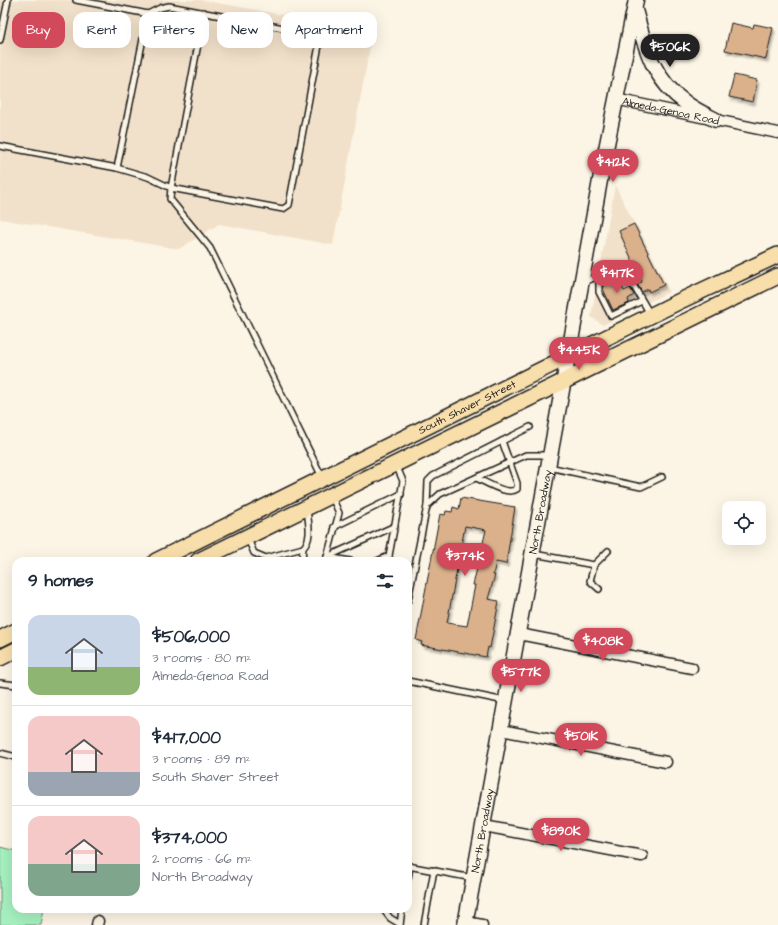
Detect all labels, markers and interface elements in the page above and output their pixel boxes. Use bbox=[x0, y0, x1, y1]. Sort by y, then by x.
chip: Buy bbox=[12, 12, 65, 48]
chip: Rent bbox=[73, 12, 131, 48]
chip: Filters bbox=[139, 12, 209, 48]
chip: New bbox=[217, 12, 273, 48]
chip: Apartment bbox=[281, 12, 377, 48]
pin: $506K bbox=[642, 34, 698, 68]
text: $506K bbox=[650, 38, 690, 56]
street label: Almeda-Genoa Road bbox=[621, 94, 721, 129]
pin: $412K bbox=[585, 149, 641, 183]
text: $412K bbox=[596, 153, 630, 171]
pin: $417K bbox=[589, 260, 645, 294]
text: $417K bbox=[600, 264, 634, 282]
pin: $445K bbox=[551, 337, 607, 371]
text: $445K bbox=[558, 341, 600, 359]
street label: South Shaver Street bbox=[416, 376, 519, 438]
street label: North Broadway bbox=[525, 468, 556, 555]
map controls bbox=[722, 501, 766, 545]
button: locate bbox=[722, 501, 766, 545]
pin: $374K bbox=[437, 543, 493, 577]
text: $374K bbox=[446, 547, 484, 565]
text: 9 homes bbox=[28, 569, 93, 593]
icon: filters bbox=[374, 570, 396, 592]
text: $506,000 bbox=[152, 625, 230, 649]
pin: $408K bbox=[575, 628, 631, 662]
icon: home bbox=[60, 631, 108, 679]
text: $408K bbox=[583, 632, 623, 650]
text: 3 rooms · 80 m² bbox=[152, 649, 251, 667]
pin: $577K bbox=[493, 659, 549, 693]
text: $577K bbox=[501, 663, 541, 681]
text: Almeda-Genoa Road bbox=[152, 667, 268, 685]
pin: $501K bbox=[553, 723, 609, 757]
text: $417,000 bbox=[152, 726, 221, 750]
text: $501K bbox=[564, 727, 598, 745]
icon: home bbox=[60, 732, 108, 780]
text: 3 rooms · 89 m² bbox=[152, 750, 251, 768]
text: South Shaver Street bbox=[152, 768, 279, 786]
street label: North Broadway bbox=[468, 787, 499, 874]
pin: $890K bbox=[533, 818, 589, 852]
text: $890K bbox=[541, 822, 581, 840]
text: $374,000 bbox=[152, 826, 227, 850]
icon: home bbox=[60, 832, 108, 880]
text: 2 rooms · 66 m² bbox=[152, 850, 252, 868]
text: North Broadway bbox=[152, 868, 253, 886]

